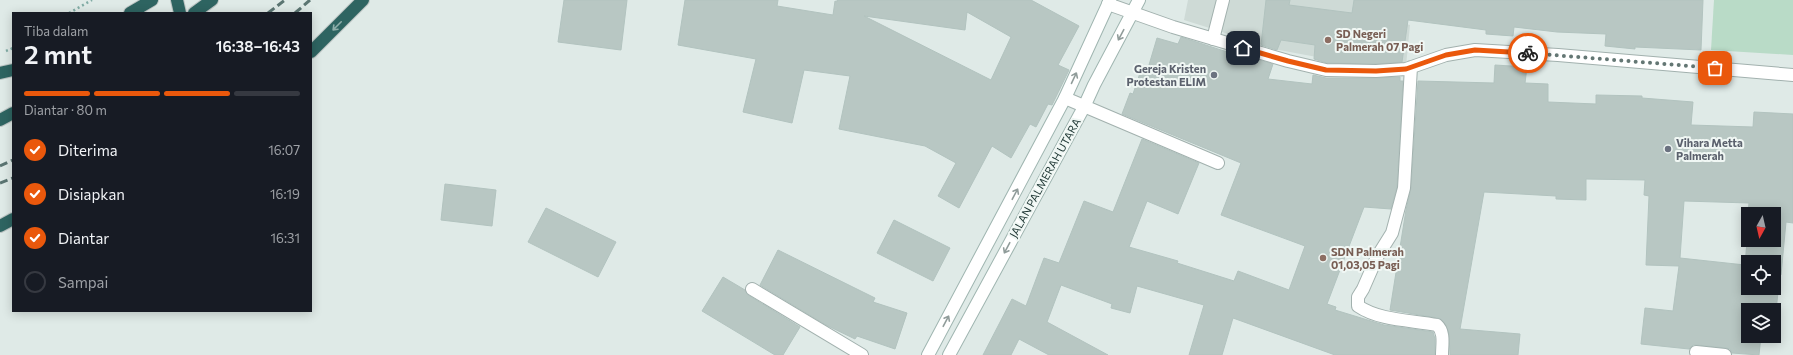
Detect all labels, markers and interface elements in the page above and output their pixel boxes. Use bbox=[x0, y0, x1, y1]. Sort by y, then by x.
one-way arrow bbox=[332, 21, 342, 31]
text: Tiba dalam bbox=[24, 23, 88, 39]
place label: SD Negeri Palmerah 07 Pagi bbox=[1336, 27, 1423, 53]
one-way arrow bbox=[1116, 28, 1124, 40]
pin bbox=[1226, 31, 1260, 65]
courier bbox=[1508, 33, 1548, 73]
marker: SD Negeri Palmerah 07 Pagi bbox=[1323, 35, 1333, 45]
text: 16:38–16:43 bbox=[216, 37, 300, 55]
icon: home bbox=[1232, 37, 1254, 59]
text: 2 mnt bbox=[24, 38, 92, 69]
icon: bike bbox=[1517, 42, 1539, 64]
pin bbox=[1698, 51, 1732, 85]
icon: bag bbox=[1704, 57, 1726, 79]
place label: Gereja Kristen Protestan ELIM bbox=[1127, 62, 1206, 88]
marker: Gereja Kristen Protestan ELIM bbox=[1209, 70, 1219, 80]
one-way arrow bbox=[1071, 73, 1078, 85]
text: Diantar · 80 m bbox=[24, 102, 107, 118]
street label: JALAN PALMERAH UTARA bbox=[1006, 116, 1084, 240]
place label: Vihara Metta Palmerah bbox=[1676, 136, 1743, 162]
icon: check bbox=[24, 139, 46, 161]
text: Diterima bbox=[58, 141, 118, 159]
text: 16:07 bbox=[268, 142, 300, 158]
marker: Vihara Metta Palmerah bbox=[1663, 144, 1673, 154]
icon: check bbox=[24, 183, 46, 205]
text: Disiapkan bbox=[58, 185, 125, 203]
text: 16:19 bbox=[270, 186, 300, 202]
one-way arrow bbox=[1011, 188, 1019, 200]
north arrow bbox=[1741, 207, 1781, 247]
map controls bbox=[1741, 207, 1781, 343]
icon: check bbox=[24, 227, 46, 249]
text: Diantar bbox=[58, 229, 109, 247]
text: 16:31 bbox=[271, 230, 300, 246]
one-way arrow bbox=[1003, 242, 1010, 254]
place label: SDN Palmerah 01,03,05 Pagi bbox=[1331, 245, 1404, 271]
marker: SDN Palmerah 01,03,05 Pagi bbox=[1318, 253, 1328, 263]
button: locate bbox=[1741, 255, 1781, 295]
text: Sampai bbox=[58, 273, 108, 291]
button: layers bbox=[1741, 303, 1781, 343]
one-way arrow bbox=[943, 315, 951, 327]

